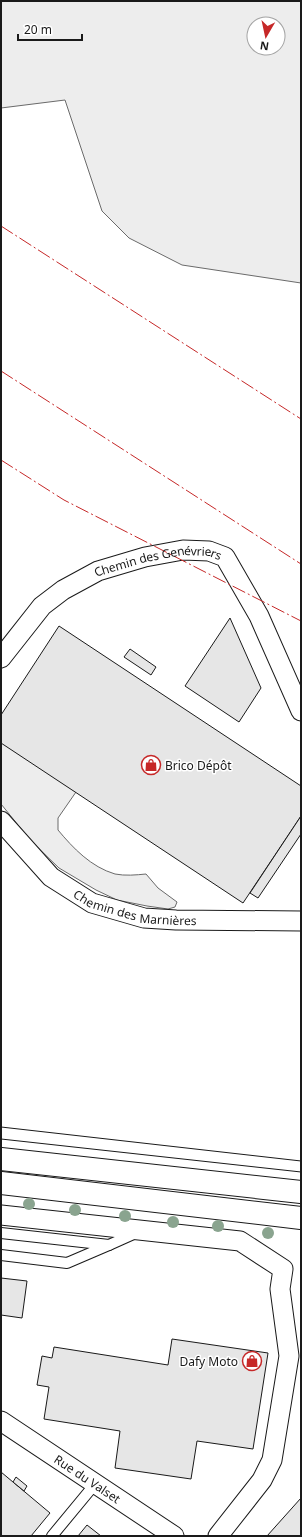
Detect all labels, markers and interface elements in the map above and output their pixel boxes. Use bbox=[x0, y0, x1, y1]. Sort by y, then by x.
scale bar bbox=[18, 16, 82, 42]
north arrow bbox=[246, 16, 286, 56]
text: 20 m bbox=[24, 21, 52, 38]
text: N bbox=[259, 38, 270, 54]
street label: Chemin des Genévriers bbox=[91, 541, 225, 580]
shop icon: Brico Dépôt bbox=[140, 754, 162, 776]
place label: Brico Dépôt bbox=[165, 757, 232, 774]
street label: Chemin des Marnières bbox=[71, 885, 197, 929]
shop icon: Dafy Moto bbox=[241, 1350, 263, 1372]
place label: Dafy Moto bbox=[179, 1353, 238, 1370]
street label: Rue du Valset bbox=[51, 1450, 125, 1507]

